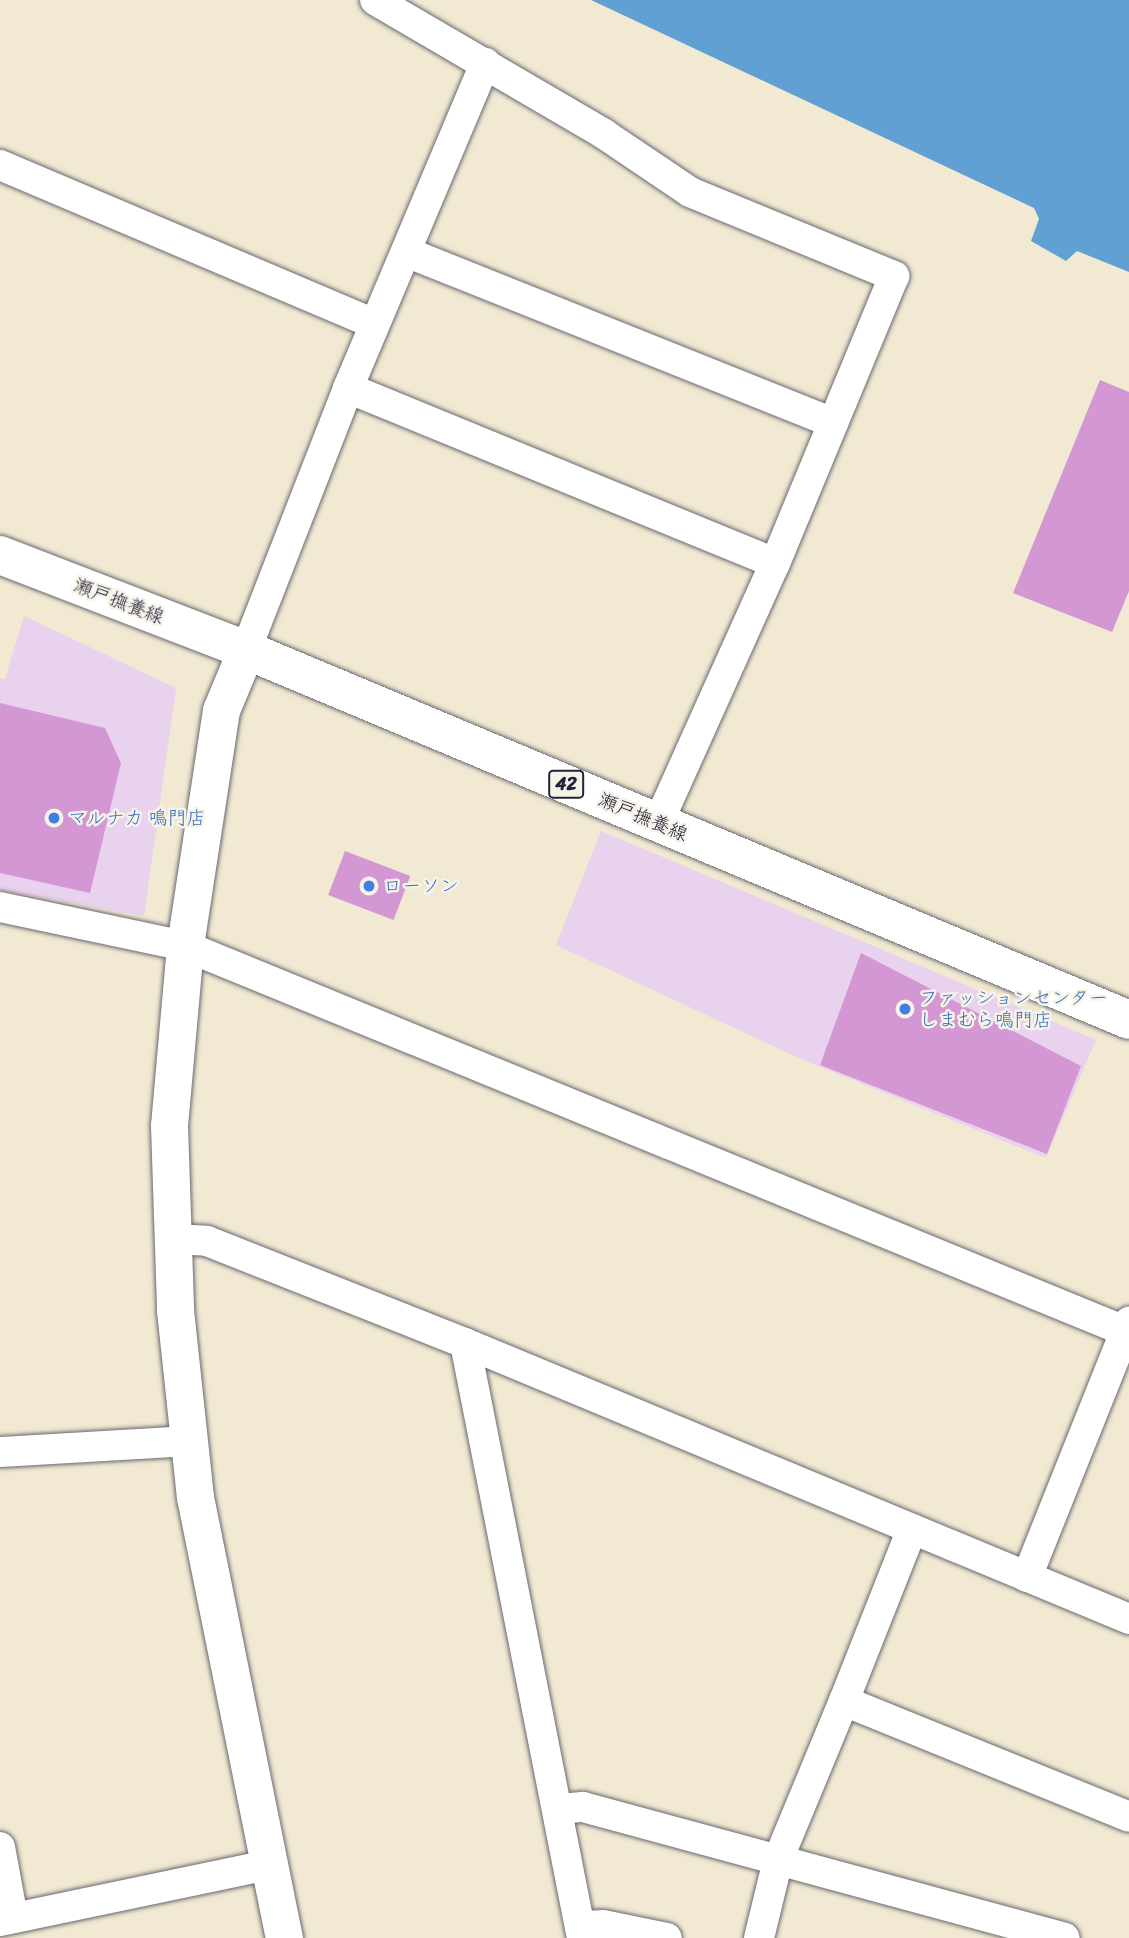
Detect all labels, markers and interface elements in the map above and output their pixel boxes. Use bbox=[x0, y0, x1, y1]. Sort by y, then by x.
street label: 瀬戸撫養線 bbox=[71, 573, 167, 629]
road number: 42 bbox=[547, 770, 585, 798]
street label: 瀬戸撫養線 bbox=[595, 788, 691, 846]
place label: マルナカ 鳴門店 bbox=[68, 807, 206, 829]
marker: マルナカ 鳴門店 bbox=[46, 810, 62, 826]
place label: ローソン bbox=[383, 875, 459, 897]
marker: ローソン bbox=[361, 878, 377, 894]
place label: ファッションセンター しまむら鳴門店 bbox=[919, 987, 1109, 1031]
marker: ファッションセンター しまむら鳴門店 bbox=[897, 1001, 913, 1017]

